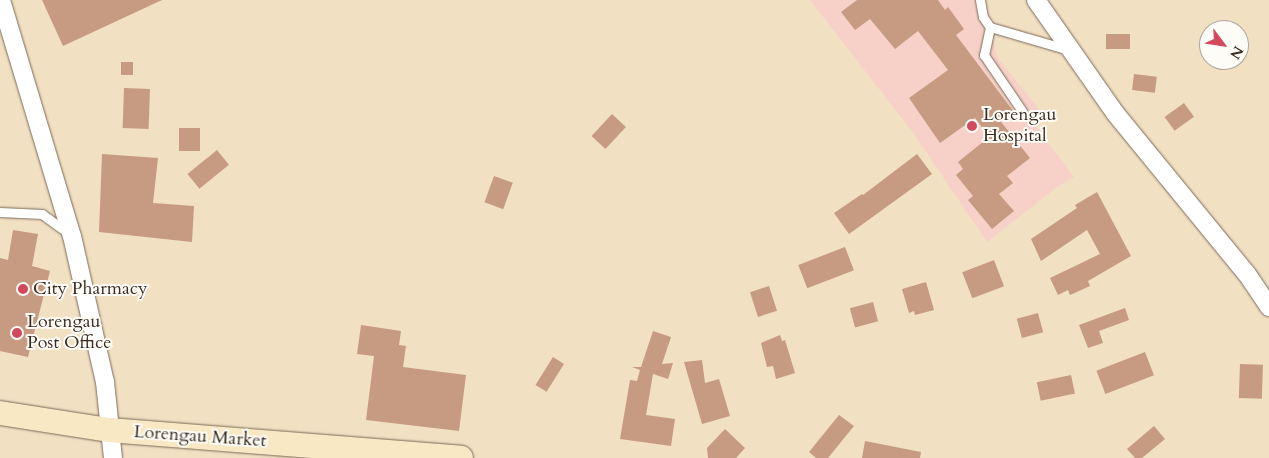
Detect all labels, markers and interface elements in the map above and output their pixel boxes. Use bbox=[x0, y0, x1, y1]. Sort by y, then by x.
north arrow bbox=[1199, 20, 1249, 70]
text: N bbox=[1225, 42, 1248, 63]
place label: Lorengau Hospital bbox=[983, 105, 1056, 148]
marker: Lorengau Hospital bbox=[965, 119, 979, 133]
place label: City Pharmacy bbox=[33, 278, 147, 300]
marker: City Pharmacy bbox=[17, 283, 29, 295]
place label: Lorengau Post Office bbox=[27, 312, 111, 354]
marker: Lorengau Post Office bbox=[11, 327, 23, 339]
street label: Lorengau Market bbox=[133, 422, 267, 452]

